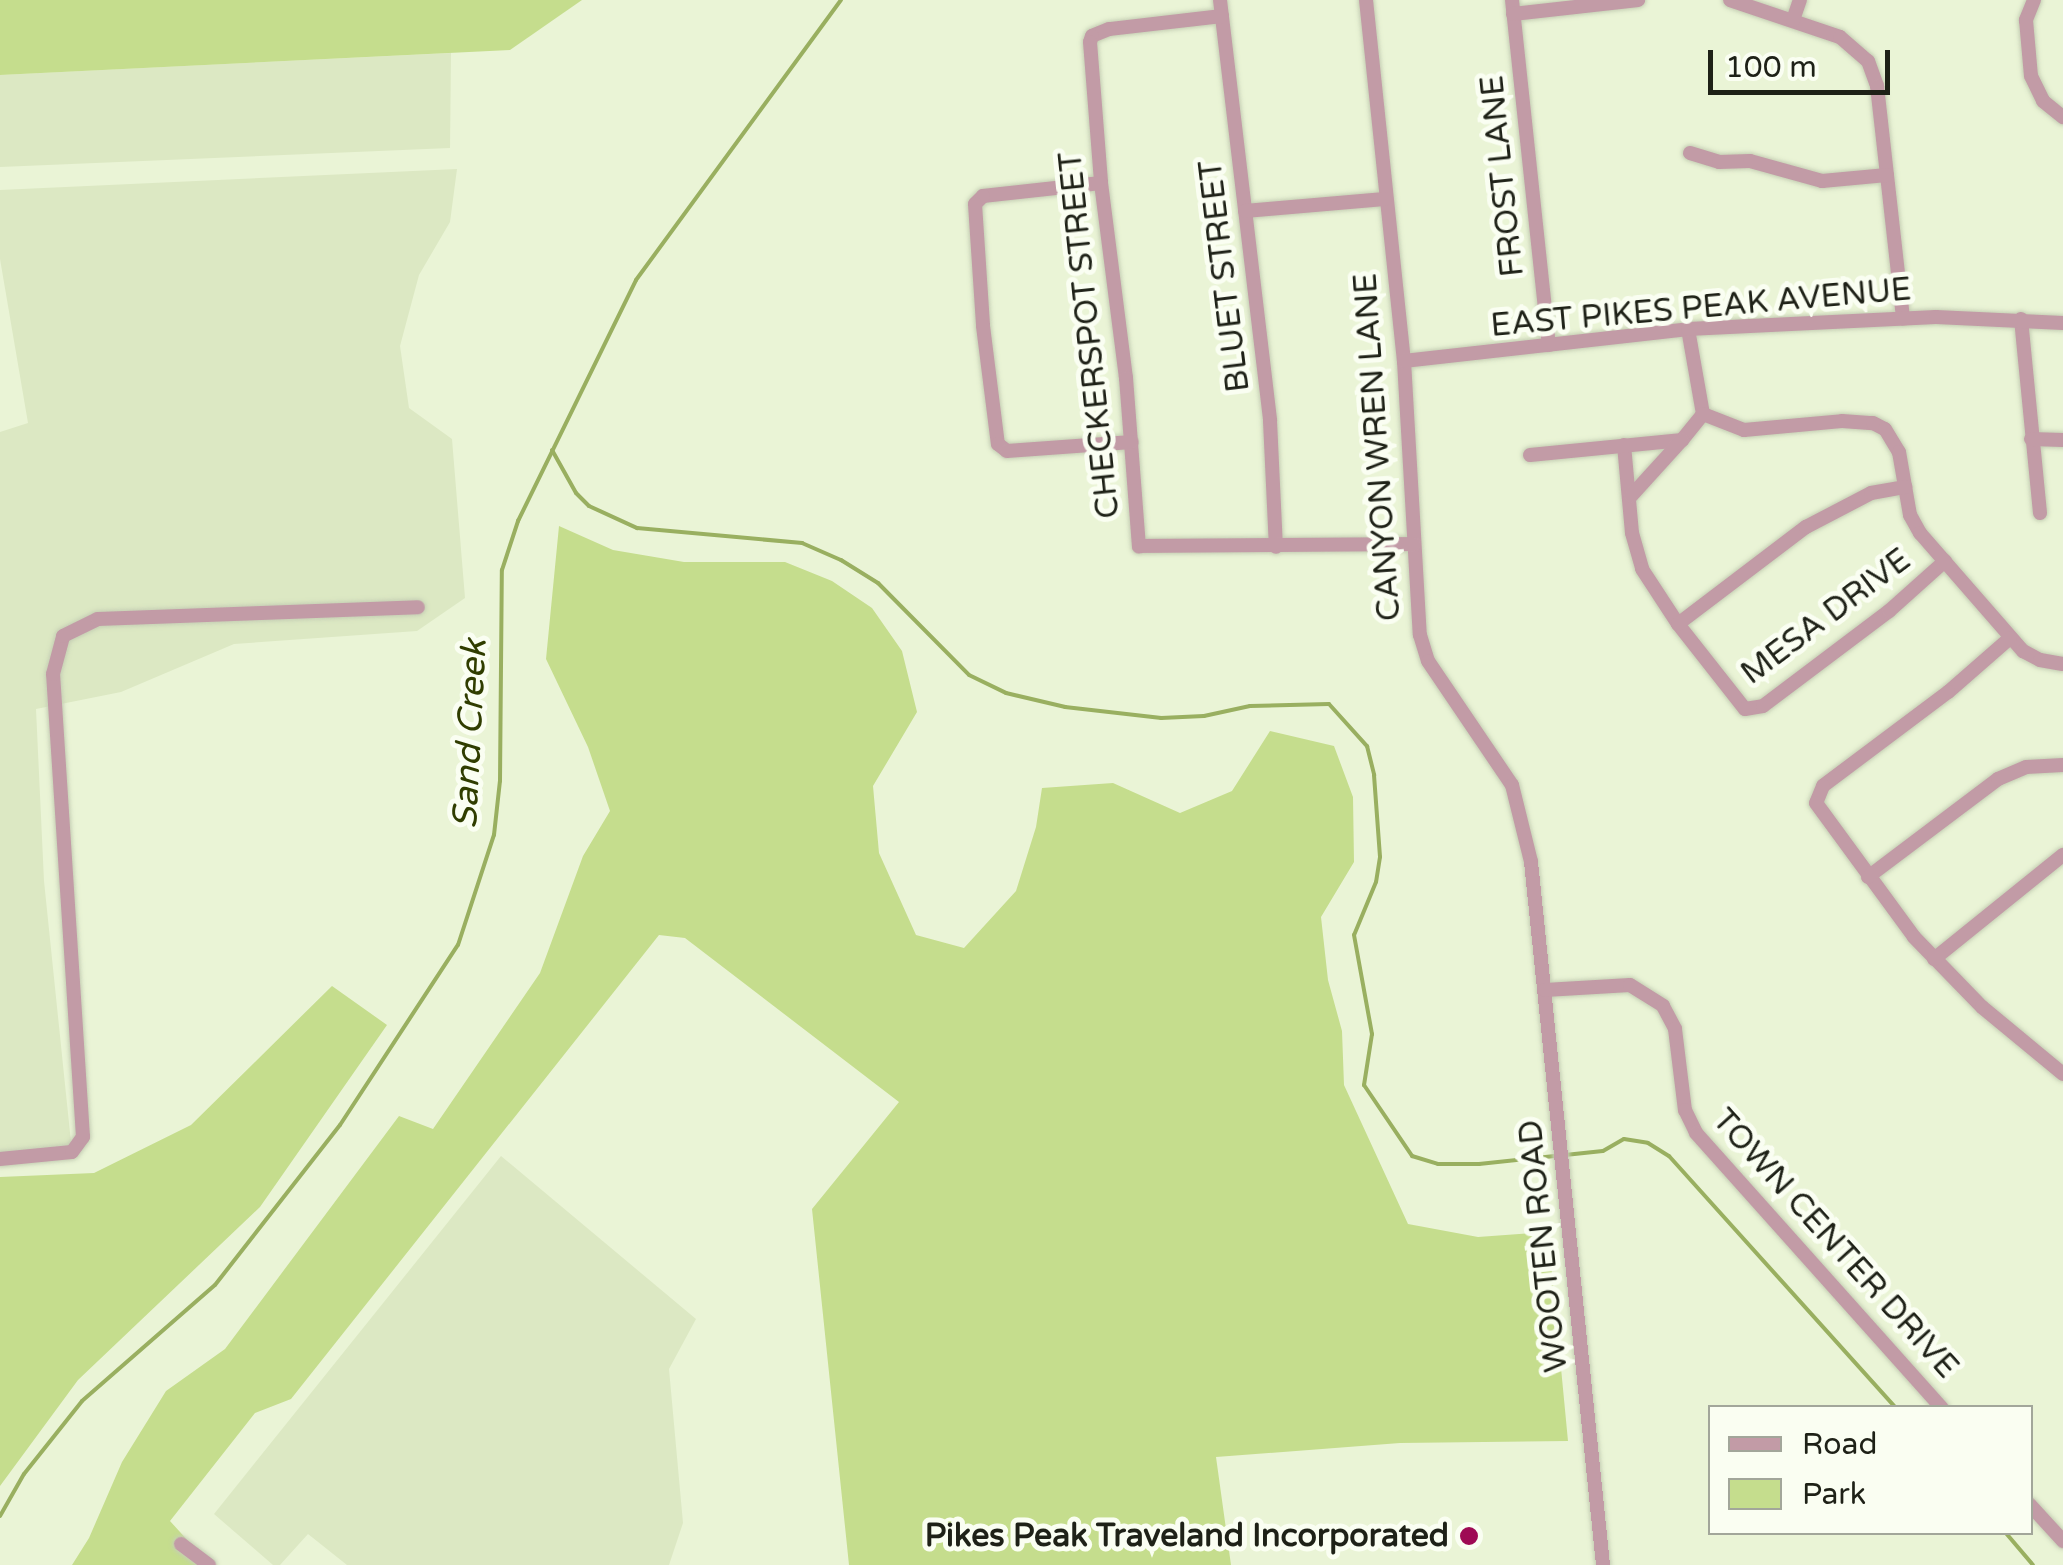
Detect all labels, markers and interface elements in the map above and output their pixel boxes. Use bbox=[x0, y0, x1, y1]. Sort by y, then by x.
scale bar bbox=[1713, 30, 1896, 92]
text: 100 m bbox=[1725, 49, 1817, 86]
street label: FROST LANE bbox=[1473, 73, 1533, 279]
street label: CHECKERSPOT STREET bbox=[1052, 150, 1128, 520]
street label: BLUET STREET bbox=[1192, 158, 1258, 394]
street label: EAST PIKES PEAK AVENUE bbox=[1489, 270, 1913, 346]
street label: CANYON WREN LANE bbox=[1347, 272, 1409, 622]
street label: MESA DRIVE bbox=[1734, 541, 1918, 693]
water label: Sand Creek bbox=[444, 638, 496, 830]
street label: TOWN CENTER DRIVE bbox=[1704, 1101, 1966, 1387]
street label: WOOTEN ROAD bbox=[1512, 1118, 1576, 1374]
legend bbox=[1708, 1405, 2033, 1535]
text: Road bbox=[1802, 1426, 1877, 1463]
text: Park bbox=[1802, 1476, 1866, 1513]
place label: Pikes Peak Traveland Incorporated bbox=[925, 1517, 1449, 1555]
marker: Pikes Peak Traveland Incorporated bbox=[1458, 1525, 1480, 1547]

